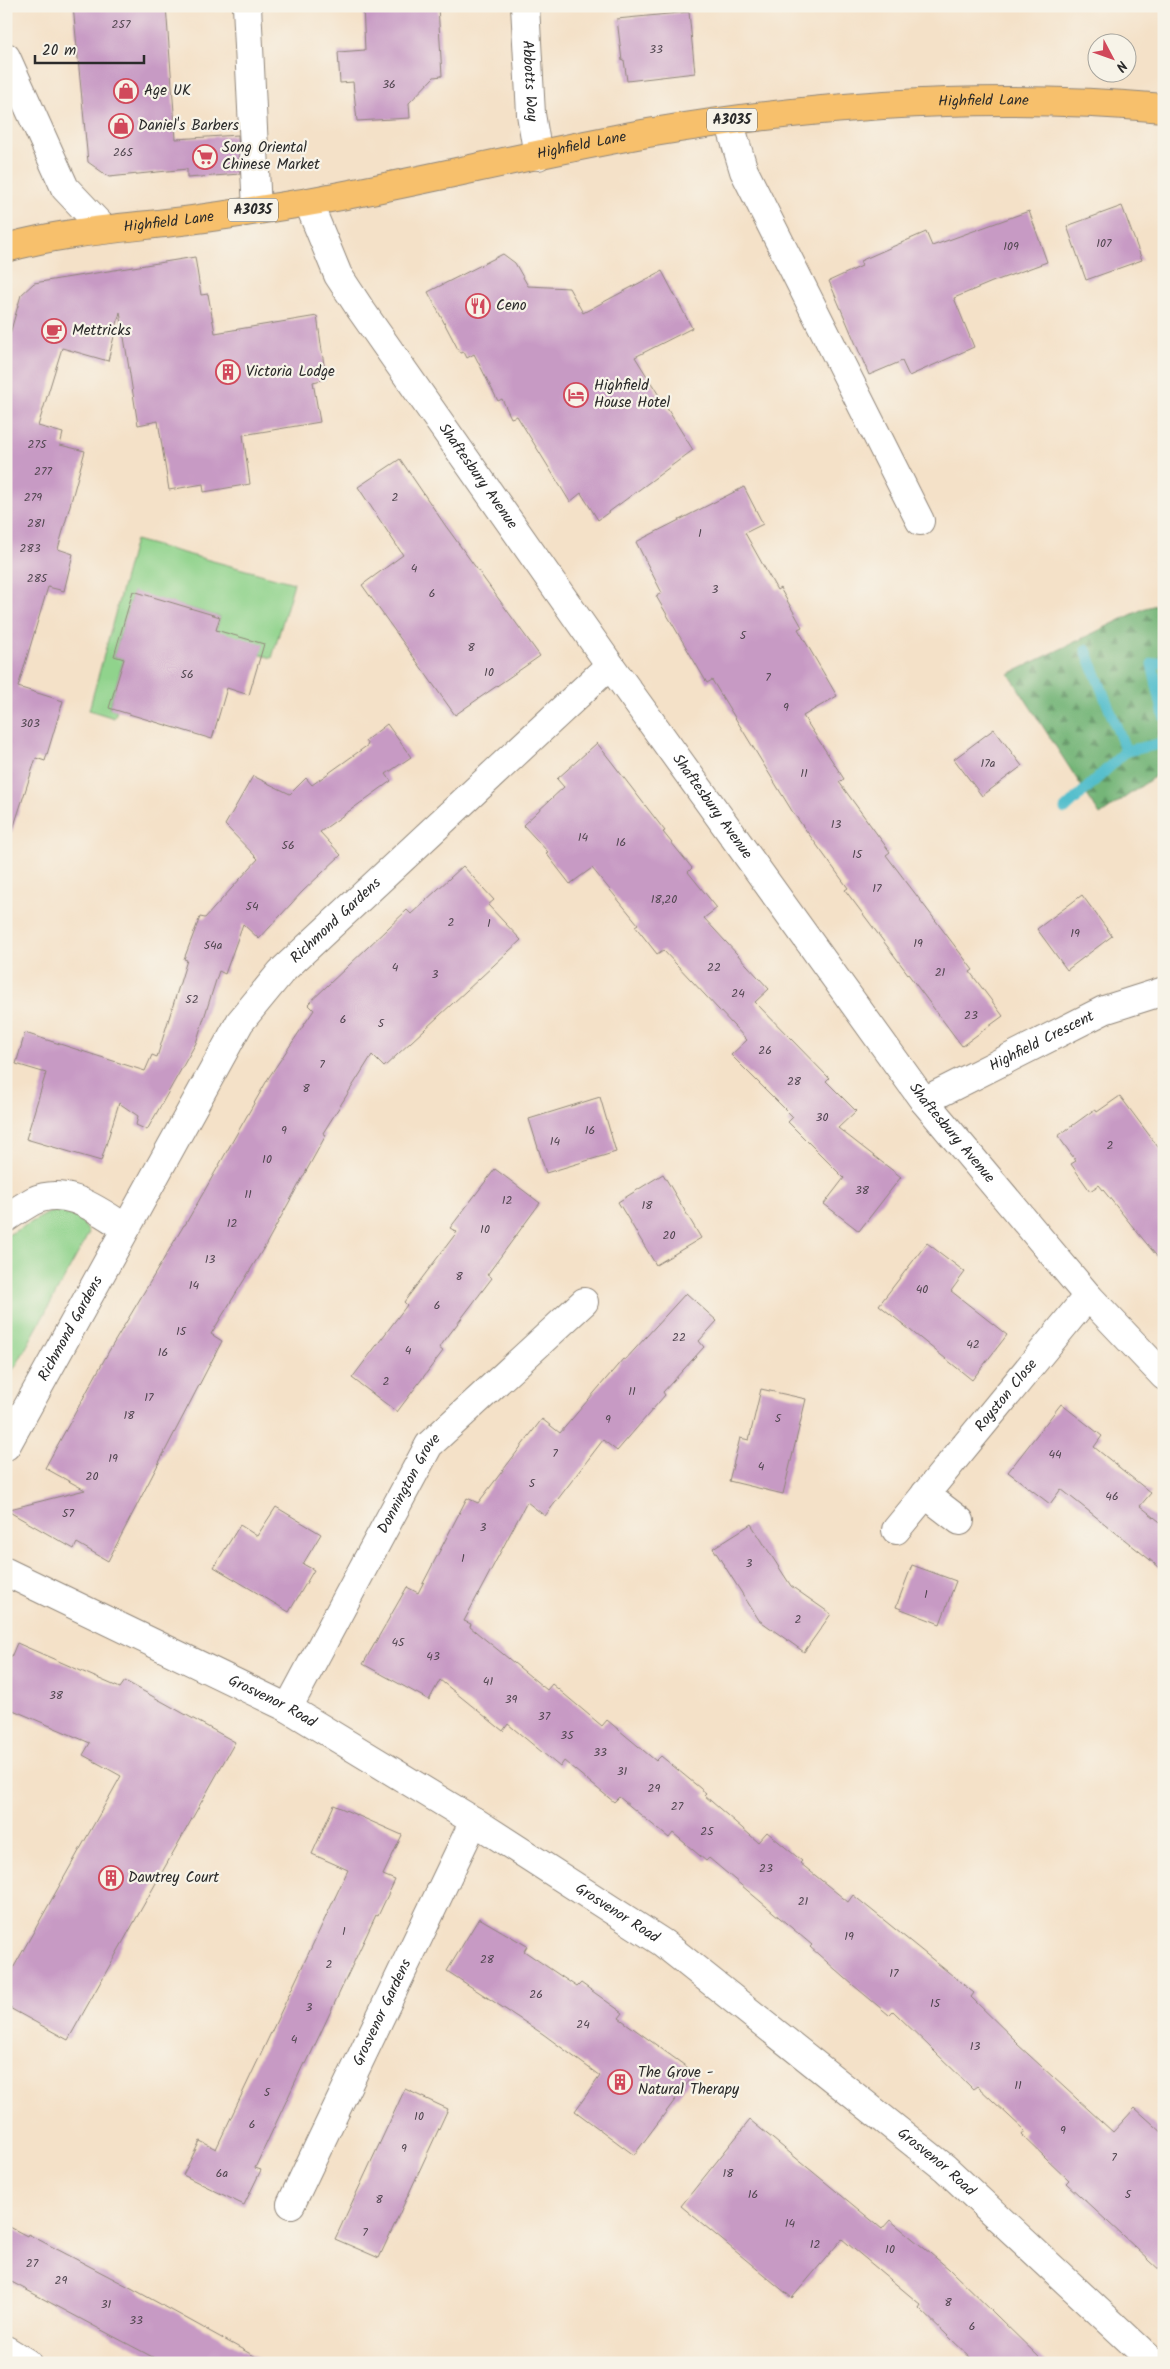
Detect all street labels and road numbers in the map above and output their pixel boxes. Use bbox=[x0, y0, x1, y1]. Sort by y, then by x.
street label: Abbotts Way bbox=[515, 40, 544, 124]
street label: Highfield Lane bbox=[938, 89, 1029, 114]
road number: A3035 bbox=[707, 108, 757, 132]
street label: Highfield Lane bbox=[535, 125, 628, 167]
road number: A3035 bbox=[228, 198, 278, 222]
street label: Highfield Lane bbox=[122, 205, 216, 239]
street label: Shaftesbury Avenue bbox=[432, 418, 524, 535]
street label: Shaftesbury Avenue bbox=[666, 749, 758, 865]
street label: Richmond Gardens bbox=[285, 872, 387, 970]
street label: Highfield Crescent bbox=[985, 1005, 1099, 1078]
street label: Shaftesbury Avenue bbox=[902, 1078, 1001, 1189]
street label: Richmond Gardens bbox=[32, 1271, 110, 1386]
street label: Royston Close bbox=[969, 1354, 1044, 1437]
street label: Donnington Grove bbox=[371, 1428, 447, 1538]
street label: Grosvenor Road bbox=[224, 1669, 321, 1735]
street label: Grosvenor Road bbox=[570, 1877, 664, 1950]
street label: Grosvenor Gardens bbox=[347, 1955, 419, 2070]
street label: Grosvenor Road bbox=[892, 2122, 981, 2203]

